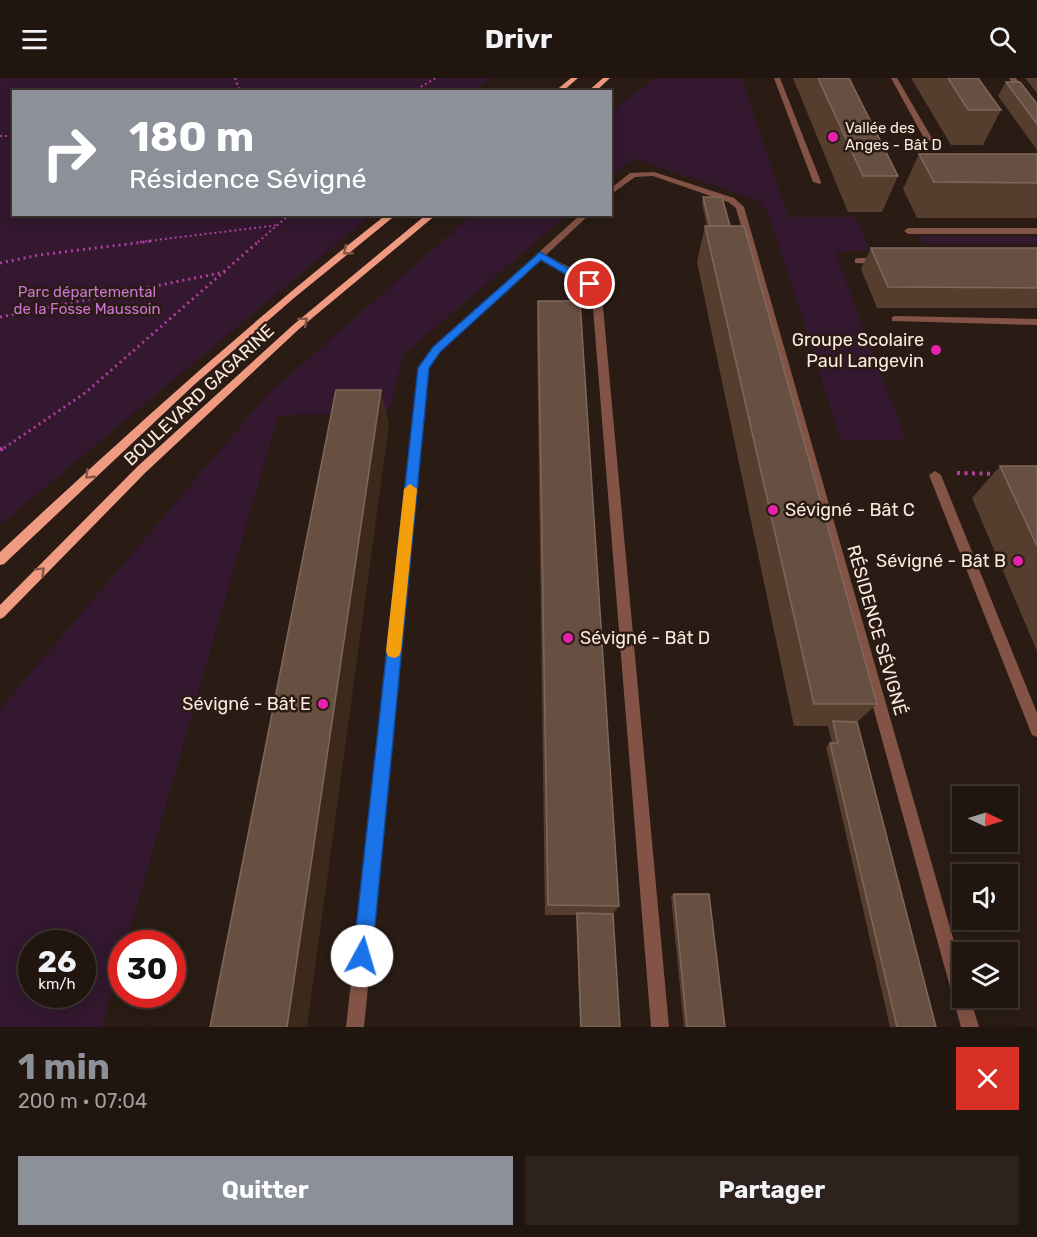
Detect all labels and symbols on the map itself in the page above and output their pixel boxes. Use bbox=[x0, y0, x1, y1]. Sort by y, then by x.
place label: Vallée des Anges - Bât D bbox=[845, 119, 942, 154]
marker: Vallée des Anges - Bât D bbox=[826, 130, 840, 144]
one-way arrow bbox=[343, 243, 354, 254]
pin bbox=[564, 258, 615, 309]
park label: Parc départemental de la Fosse Maussoin bbox=[13, 283, 161, 318]
one-way arrow bbox=[297, 317, 308, 328]
street label: BOULEVARD GAGARINE bbox=[119, 320, 279, 470]
place label: Groupe Scolaire Paul Langevin bbox=[792, 329, 924, 372]
marker: Groupe Scolaire Paul Langevin bbox=[929, 343, 943, 357]
one-way arrow bbox=[86, 468, 96, 479]
place label: Sévigné - Bât C bbox=[785, 499, 915, 521]
marker: Sévigné - Bât C bbox=[766, 503, 780, 517]
street label: RÉSIDENCE SÉVIGNÉ bbox=[842, 542, 912, 718]
place label: Sévigné - Bât B bbox=[876, 550, 1006, 572]
marker: Sévigné - Bât B bbox=[1011, 554, 1025, 568]
one-way arrow bbox=[34, 568, 45, 578]
place label: Sévigné - Bât D bbox=[580, 627, 710, 649]
marker: Sévigné - Bât D bbox=[561, 631, 575, 645]
place label: Sévigné - Bât E bbox=[182, 693, 311, 715]
marker: Sévigné - Bât E bbox=[316, 697, 330, 711]
north arrow bbox=[952, 786, 1018, 852]
position arrow bbox=[330, 924, 394, 988]
speed limit sign: 30 bbox=[108, 930, 186, 1008]

